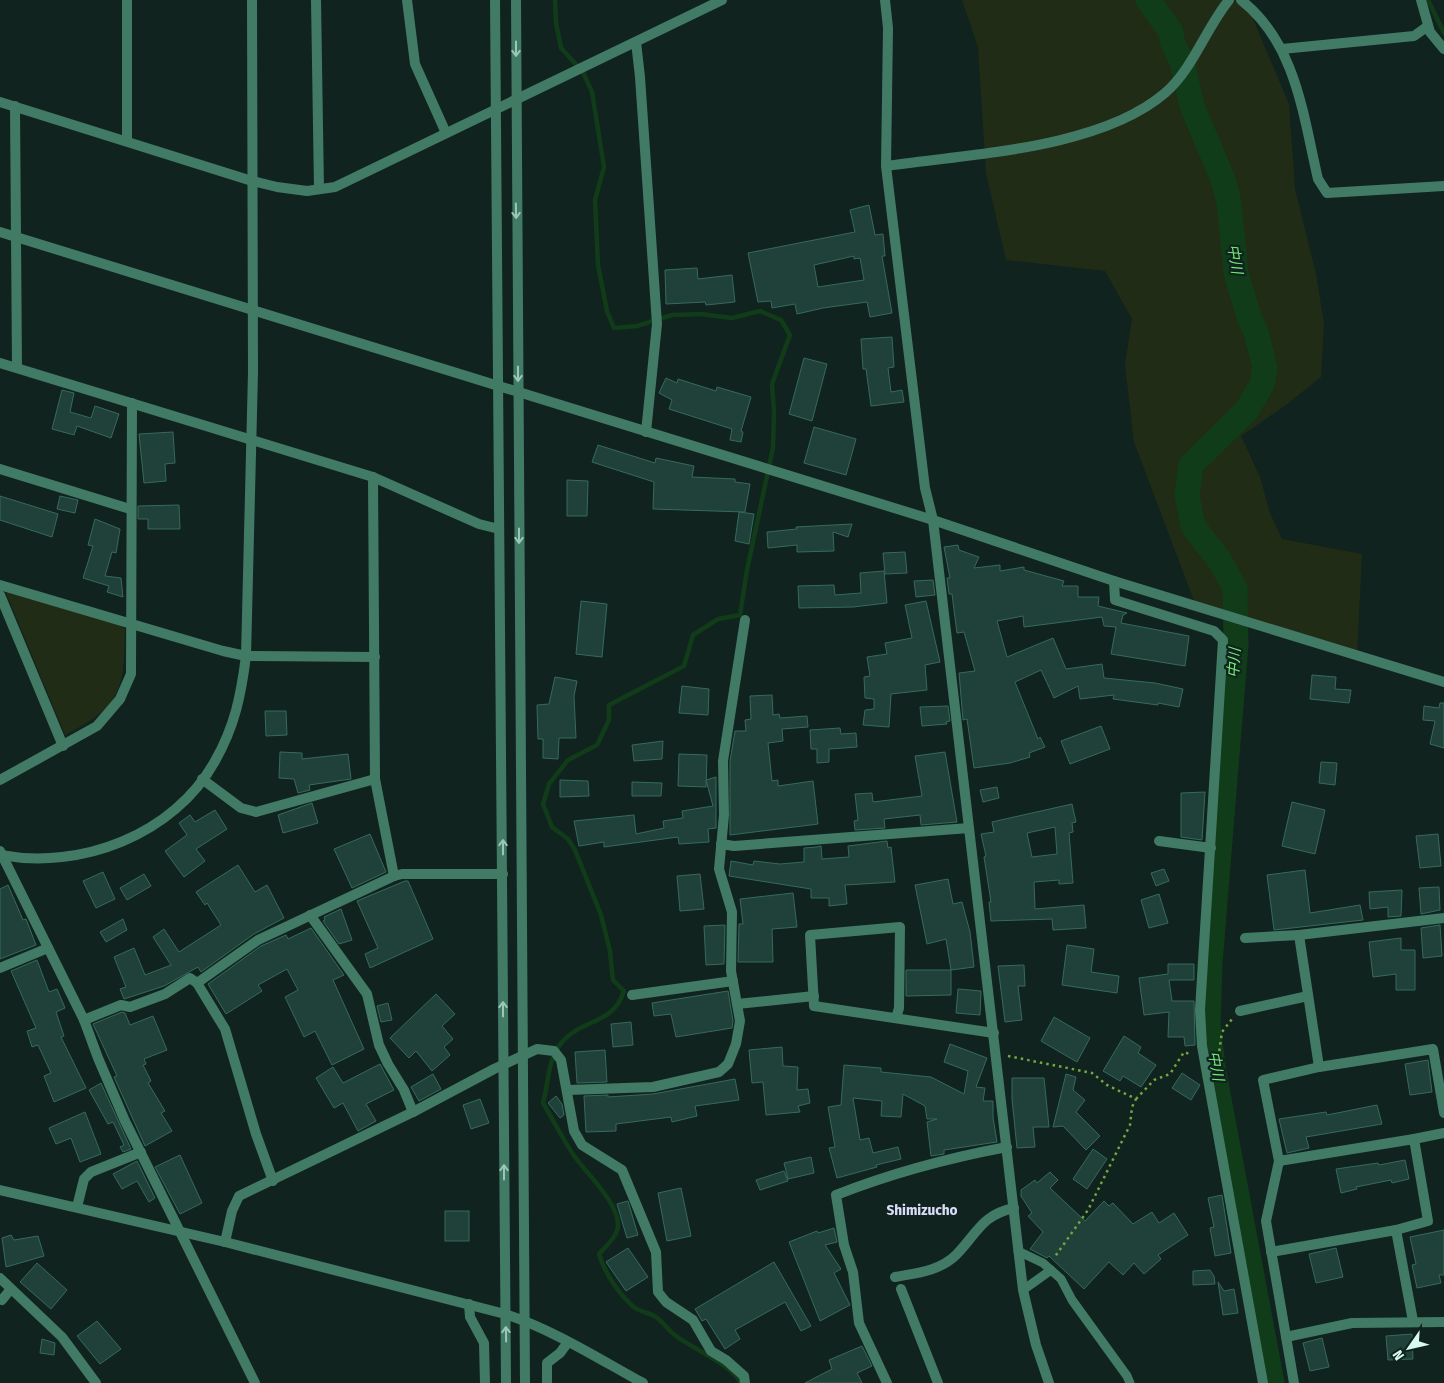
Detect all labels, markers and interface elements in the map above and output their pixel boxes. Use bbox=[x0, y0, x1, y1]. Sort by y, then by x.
one-way arrow bbox=[511, 40, 521, 56]
one-way arrow bbox=[511, 202, 521, 219]
water label: 中川 bbox=[1224, 243, 1247, 277]
one-way arrow bbox=[513, 365, 523, 381]
one-way arrow bbox=[514, 528, 524, 544]
water label: 中川 bbox=[1224, 645, 1244, 679]
one-way arrow bbox=[498, 839, 508, 856]
one-way arrow bbox=[498, 1002, 508, 1018]
water label: 中川 bbox=[1205, 1050, 1228, 1084]
one-way arrow bbox=[499, 1164, 509, 1180]
district label: Shimizucho bbox=[886, 1201, 958, 1219]
north arrow bbox=[1384, 1323, 1434, 1373]
one-way arrow bbox=[501, 1327, 510, 1343]
text: N bbox=[1389, 1347, 1408, 1363]

